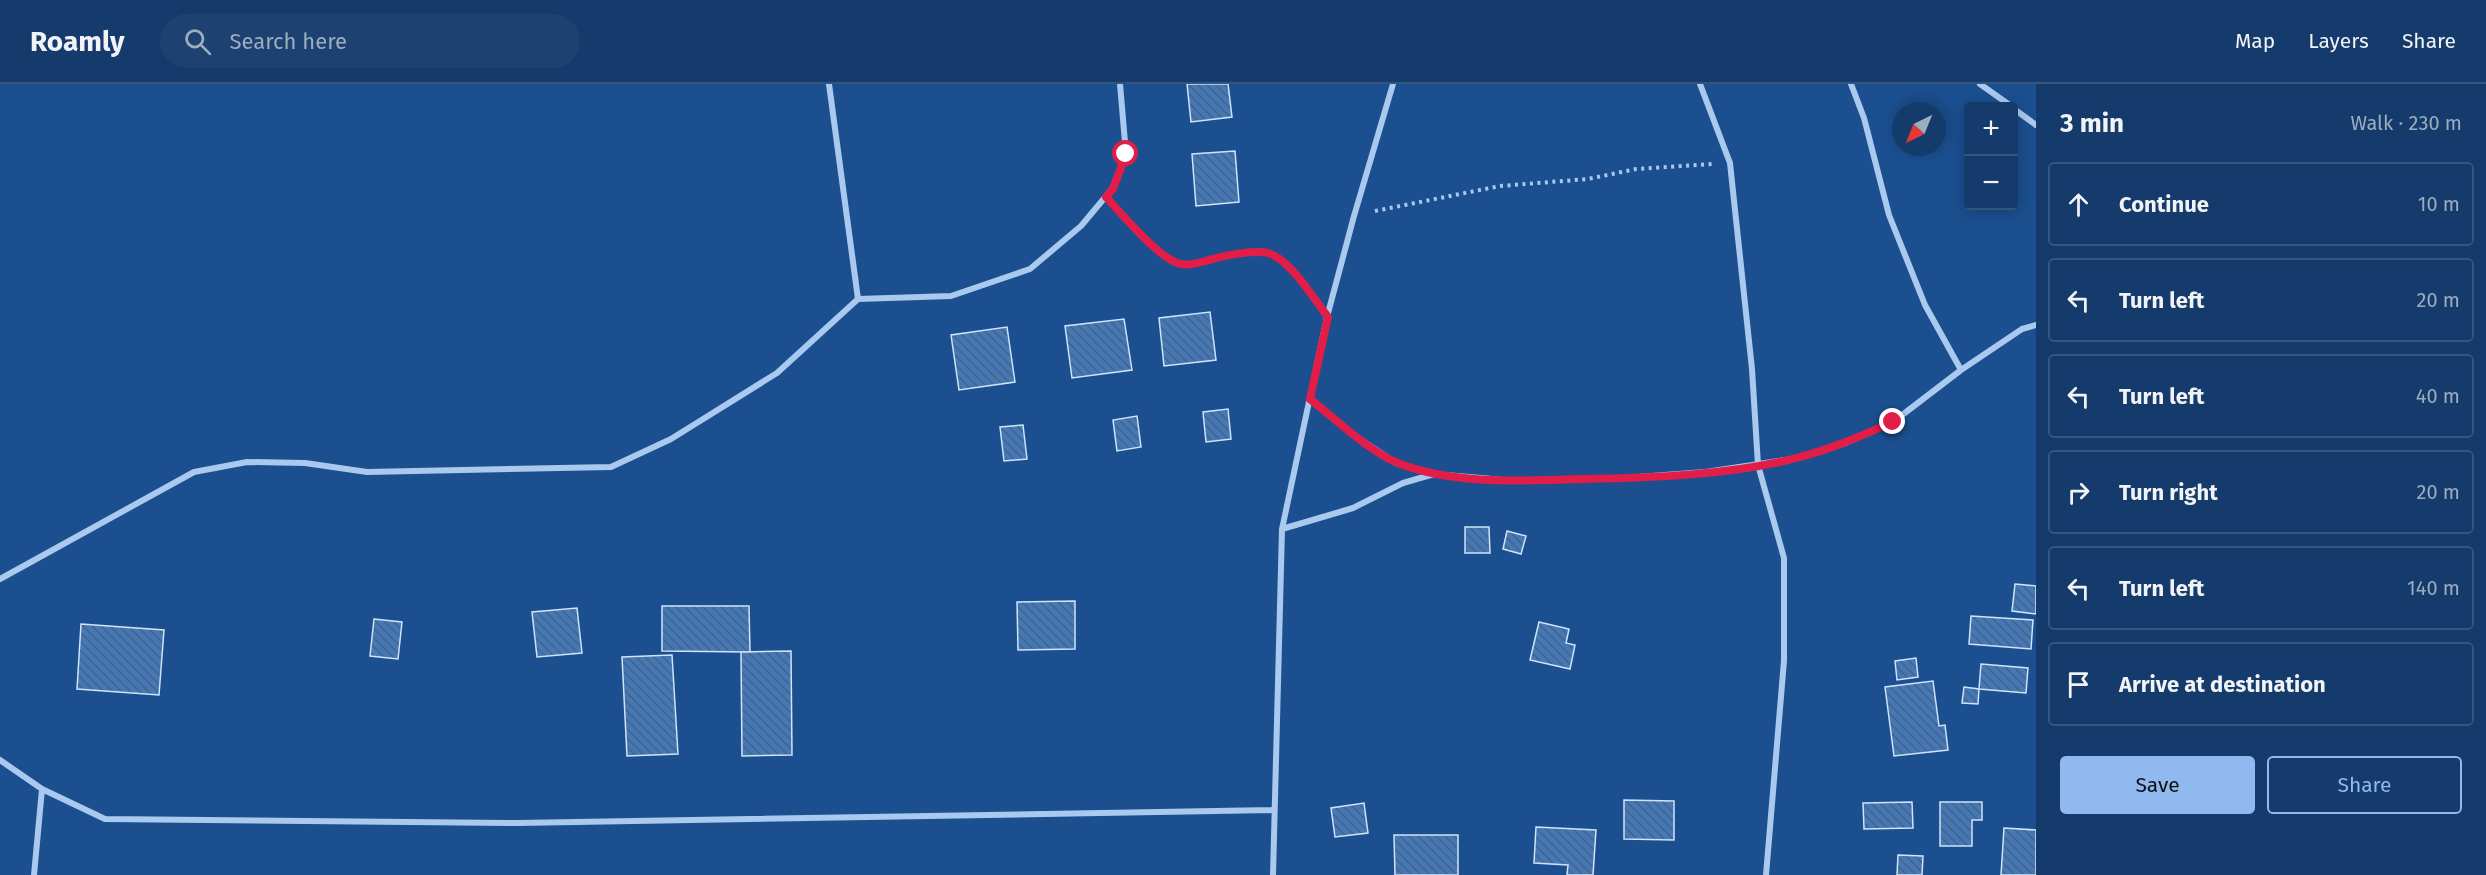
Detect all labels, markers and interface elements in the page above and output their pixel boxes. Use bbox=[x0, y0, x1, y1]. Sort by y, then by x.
search box bbox=[160, 14, 580, 68]
text: Roamly bbox=[30, 25, 124, 58]
icon: search bbox=[181, 25, 214, 58]
text: Search here bbox=[229, 28, 347, 55]
text: Map bbox=[2235, 28, 2275, 54]
text: Layers bbox=[2308, 28, 2369, 54]
text: Share bbox=[2402, 28, 2456, 54]
north arrow bbox=[1892, 102, 1946, 156]
map controls bbox=[1964, 102, 2018, 210]
button: + bbox=[1964, 102, 2018, 156]
text: 3 min bbox=[2060, 108, 2124, 139]
text: Walk · 230 m bbox=[2351, 111, 2462, 135]
route start bbox=[1112, 140, 1138, 166]
button: − bbox=[1964, 156, 2018, 210]
icon: ahead bbox=[2062, 188, 2095, 221]
text: Continue bbox=[2119, 191, 2209, 218]
text: 10 m bbox=[2418, 192, 2460, 216]
icon: left bbox=[2062, 284, 2095, 317]
text: Turn left bbox=[2119, 287, 2204, 314]
text: 20 m bbox=[2417, 288, 2460, 312]
icon: left bbox=[2062, 380, 2095, 413]
text: Turn left bbox=[2119, 383, 2204, 410]
text: 40 m bbox=[2416, 384, 2460, 408]
route end bbox=[1879, 408, 1905, 434]
icon: right bbox=[2062, 476, 2095, 509]
text: Turn right bbox=[2119, 479, 2218, 506]
text: 20 m bbox=[2417, 480, 2460, 504]
icon: left bbox=[2062, 572, 2095, 605]
text: Turn left bbox=[2119, 575, 2204, 602]
text: 140 m bbox=[2407, 576, 2460, 600]
icon: arrive bbox=[2062, 668, 2095, 701]
text: Arrive at destination bbox=[2119, 671, 2326, 698]
button: Save bbox=[2060, 756, 2255, 814]
button: Share bbox=[2267, 756, 2462, 814]

